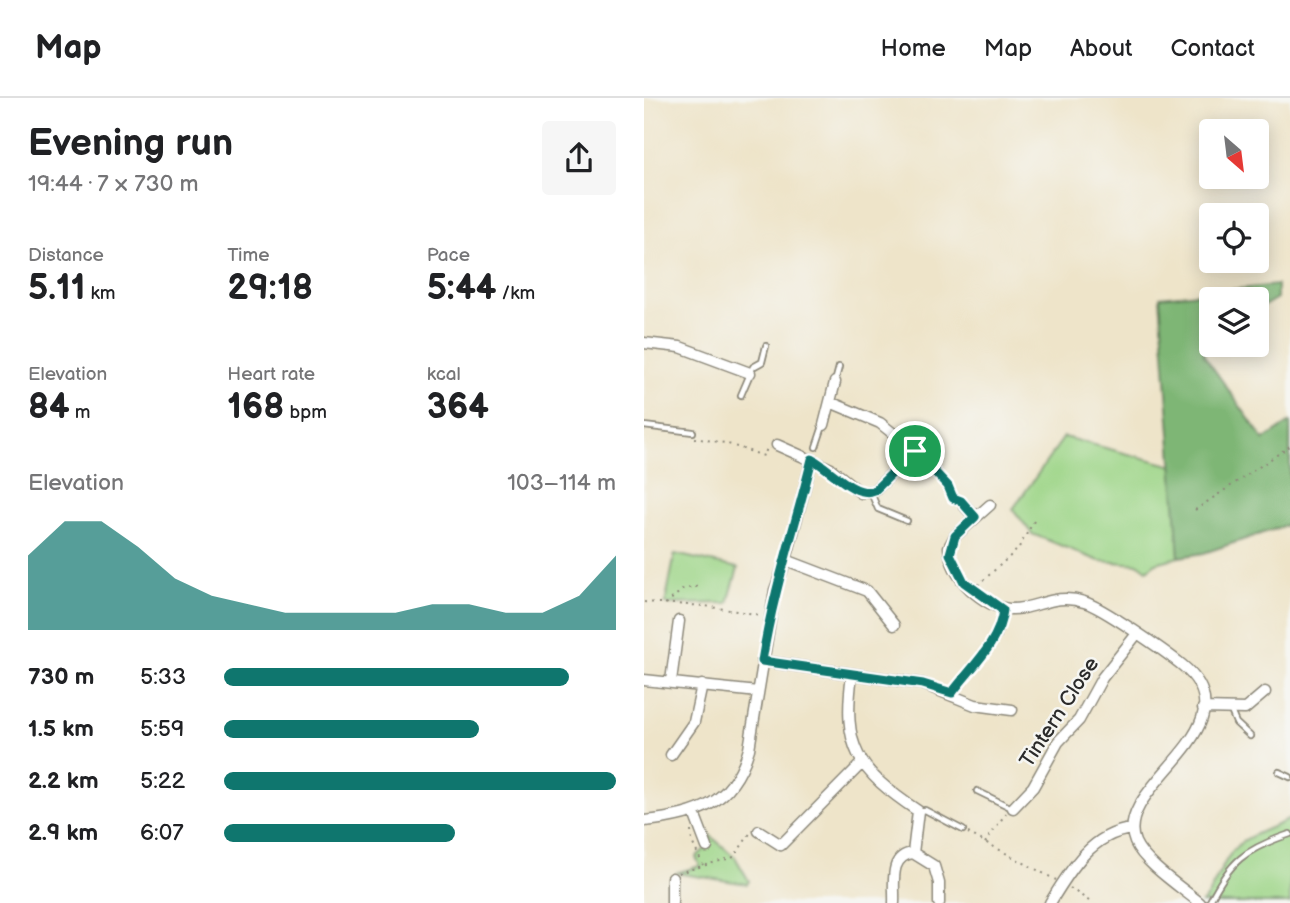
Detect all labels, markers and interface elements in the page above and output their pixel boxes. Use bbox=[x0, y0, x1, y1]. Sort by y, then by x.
text: Map bbox=[35, 28, 101, 68]
text: Home bbox=[881, 34, 946, 63]
text: Map bbox=[984, 34, 1032, 63]
text: About bbox=[1070, 34, 1132, 63]
text: Contact bbox=[1170, 34, 1255, 63]
north arrow bbox=[1199, 119, 1269, 189]
map controls bbox=[1199, 119, 1269, 357]
text: Evening run bbox=[28, 121, 233, 166]
button: share bbox=[542, 121, 616, 195]
text: 19:44 · 7 × 730 m bbox=[28, 170, 199, 198]
button: locate bbox=[1199, 203, 1269, 273]
text: Distance bbox=[28, 244, 104, 267]
text: Time bbox=[227, 244, 269, 267]
text: Pace bbox=[427, 244, 470, 267]
text: 5.11 bbox=[28, 267, 85, 310]
text: 29:18 bbox=[227, 267, 313, 310]
text: 5:44 bbox=[427, 267, 496, 310]
text: km bbox=[85, 282, 116, 305]
text: /km bbox=[496, 282, 535, 305]
button: layers bbox=[1199, 287, 1269, 357]
text: Elevation bbox=[28, 363, 107, 386]
text: Heart rate bbox=[227, 363, 315, 386]
text: kcal bbox=[427, 363, 461, 386]
text: 84 bbox=[28, 386, 70, 429]
text: 168 bbox=[227, 386, 284, 429]
text: 364 bbox=[427, 386, 489, 429]
text: m bbox=[70, 401, 91, 424]
text: bpm bbox=[284, 401, 327, 424]
pin bbox=[885, 421, 945, 481]
icon: arrive bbox=[896, 432, 934, 470]
text: Elevation bbox=[28, 469, 124, 497]
text: 103–114 m bbox=[507, 469, 616, 497]
street label: Tintern Close bbox=[1015, 653, 1104, 772]
text: 730 m bbox=[28, 663, 94, 691]
text: 5:33 bbox=[140, 663, 186, 691]
text: 1.5 km bbox=[28, 715, 94, 743]
text: 5:59 bbox=[140, 715, 184, 743]
text: 2.2 km bbox=[28, 767, 99, 795]
text: 5:22 bbox=[140, 767, 185, 795]
text: 2.9 km bbox=[28, 819, 98, 847]
text: 6:07 bbox=[140, 819, 184, 847]

